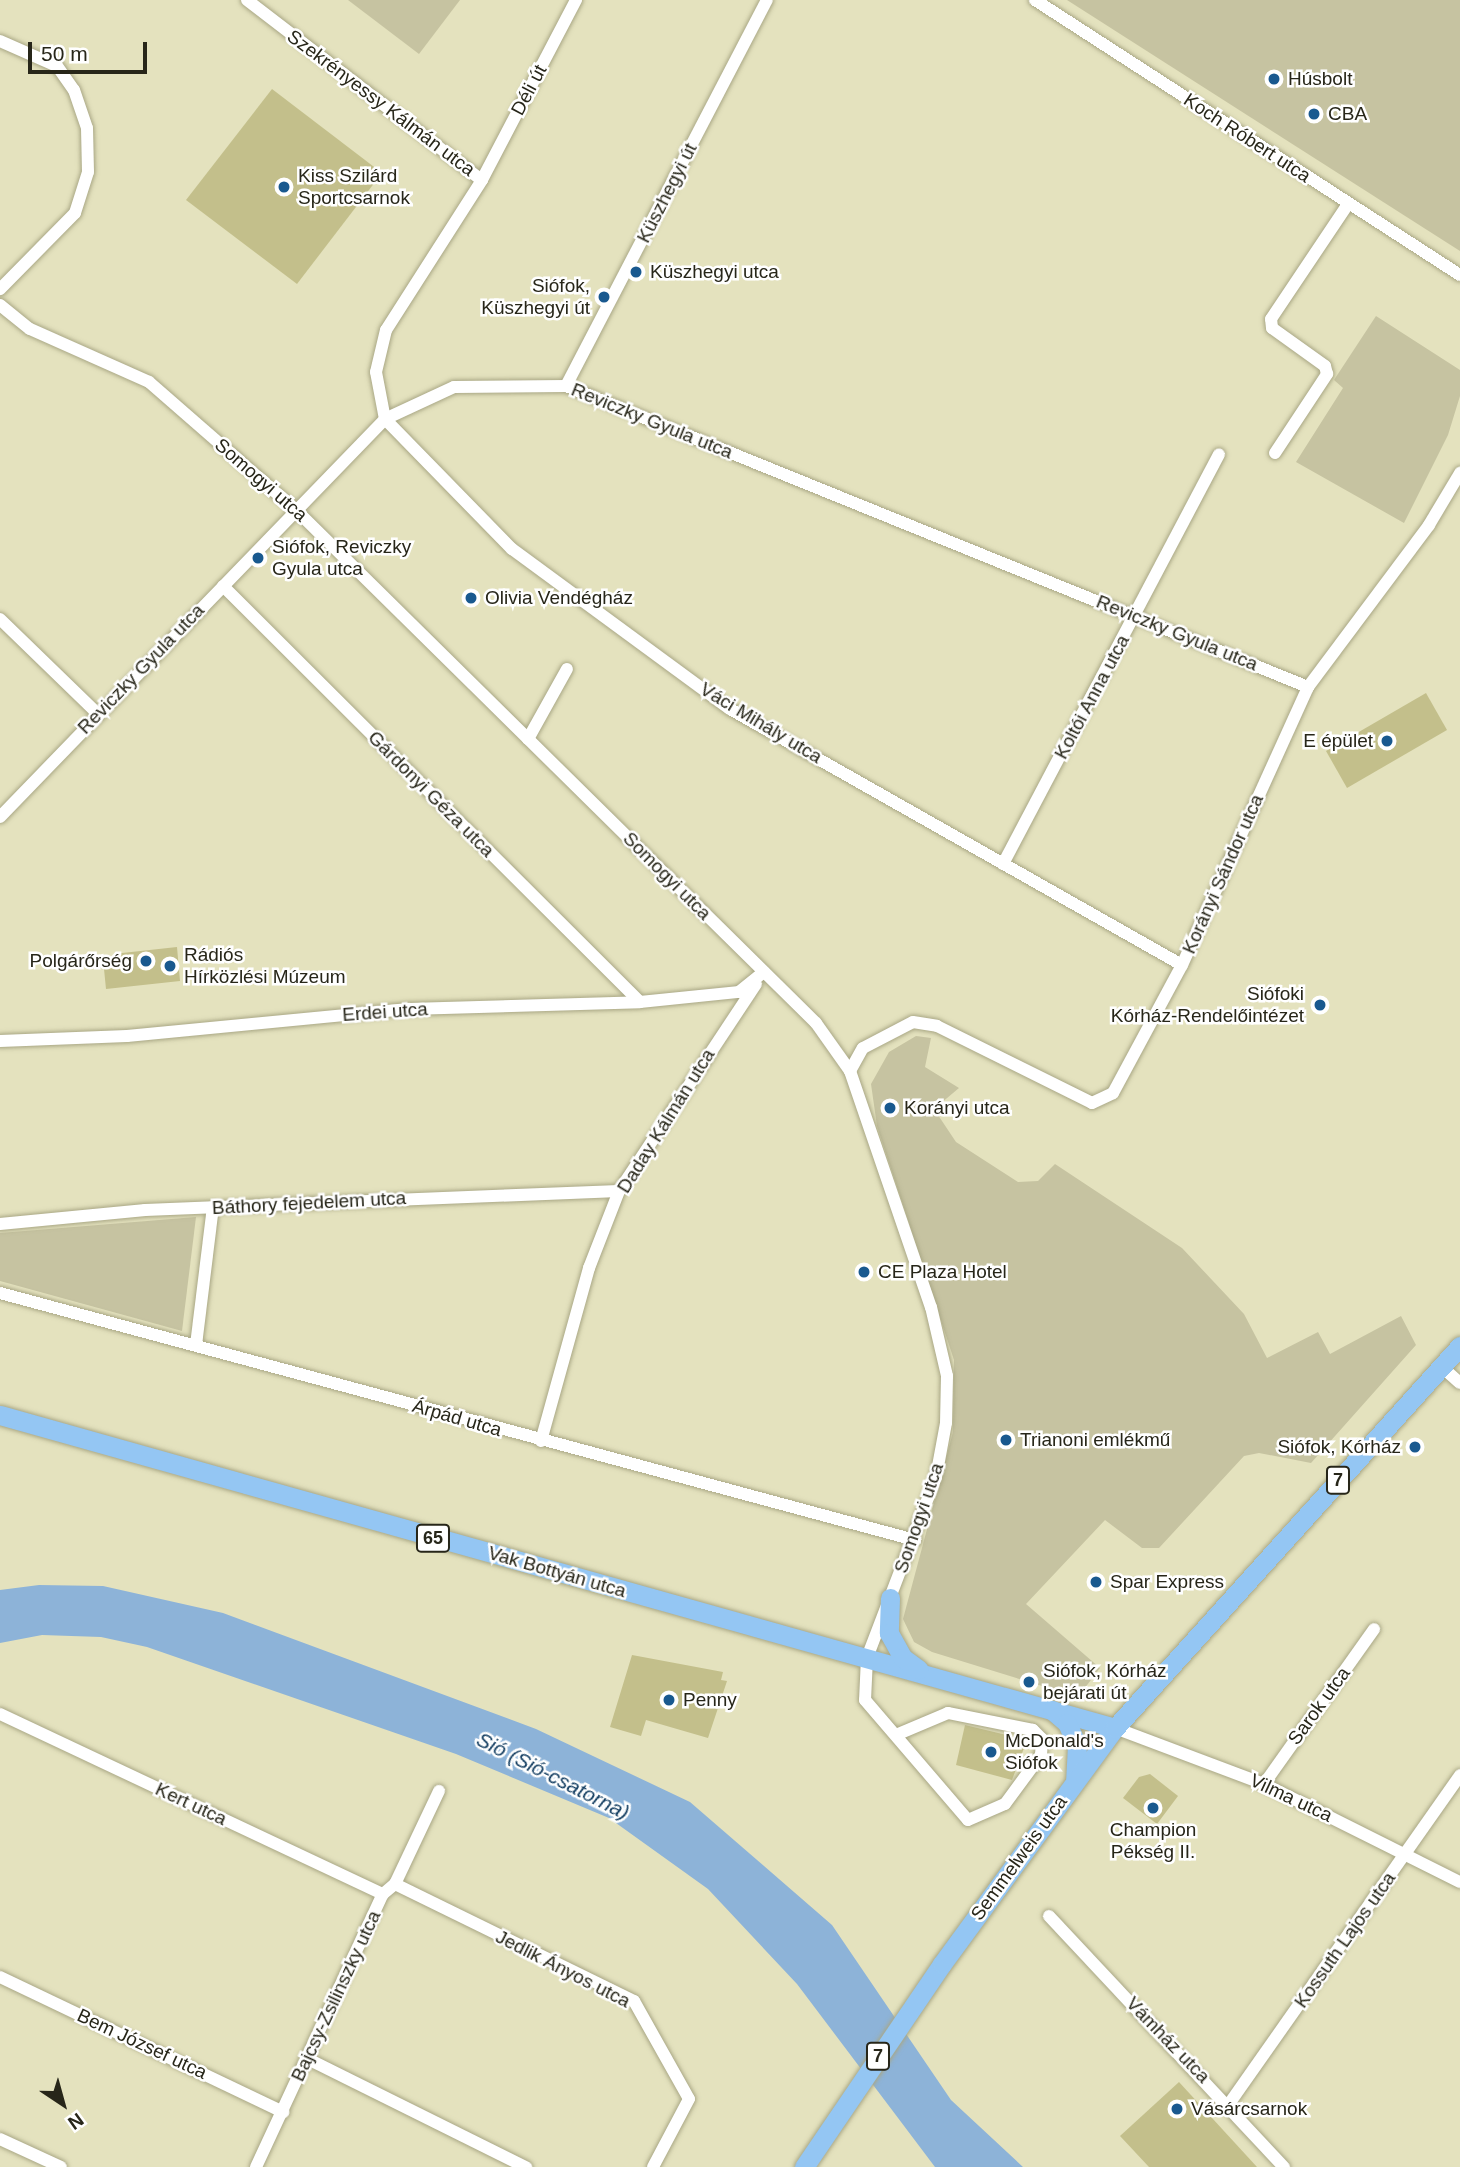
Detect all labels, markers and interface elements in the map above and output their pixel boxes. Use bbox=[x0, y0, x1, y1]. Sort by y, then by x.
street label: Szekrényessy Kálmán utca bbox=[283, 25, 479, 181]
scale bar bbox=[32, 28, 150, 72]
text: 50 m bbox=[41, 42, 88, 65]
street label: Déli út bbox=[506, 61, 552, 119]
place label: Húsbolt bbox=[1288, 68, 1352, 90]
marker: Húsbolt bbox=[1266, 71, 1282, 87]
street label: Koch Róbert utca bbox=[1179, 88, 1315, 188]
place label: CBA bbox=[1328, 103, 1367, 125]
marker: CBA bbox=[1306, 106, 1322, 122]
street label: Küszhegyi út bbox=[632, 139, 702, 247]
place label: Kiss Szilárd Sportcsarnok bbox=[298, 165, 410, 209]
marker: Kiss Szilárd Sportcsarnok bbox=[276, 179, 292, 195]
place label: Küszhegyi utca bbox=[650, 261, 779, 283]
marker: Küszhegyi utca bbox=[628, 264, 644, 280]
place label: Siófok, Küszhegyi út bbox=[481, 275, 590, 319]
marker: Siófok, Küszhegyi út bbox=[596, 289, 612, 305]
street label: Reviczky Gyula utca bbox=[568, 378, 736, 464]
street label: Somogyi utca bbox=[210, 434, 312, 526]
place label: Siófok, Reviczky Gyula utca bbox=[272, 536, 411, 580]
marker: Siófok, Reviczky Gyula utca bbox=[250, 550, 266, 566]
place label: Olivia Vendégház bbox=[485, 587, 633, 609]
marker: Olivia Vendégház bbox=[463, 590, 479, 606]
street label: Reviczky Gyula utca bbox=[1093, 590, 1261, 676]
street label: Reviczky Gyula utca bbox=[73, 599, 209, 739]
street label: Koltói Anna utca bbox=[1049, 631, 1135, 763]
street label: Váci Mihály utca bbox=[696, 678, 826, 768]
street label: Gárdonyi Géza utca bbox=[363, 726, 499, 862]
place label: E épület bbox=[1303, 730, 1373, 752]
marker: E épület bbox=[1379, 733, 1395, 749]
street label: Korányi Sándor utca bbox=[1178, 791, 1268, 957]
street label: Somogyi utca bbox=[618, 827, 716, 925]
place label: Rádiós Hírközlési Múzeum bbox=[184, 944, 346, 988]
place label: Polgárőrség bbox=[30, 950, 132, 972]
marker: Polgárőrség bbox=[138, 953, 154, 969]
marker: Rádiós Hírközlési Múzeum bbox=[162, 958, 178, 974]
place label: Siófoki Kórház-Rendelőintézet bbox=[1111, 983, 1304, 1027]
marker: Siófoki Kórház-Rendelőintézet bbox=[1310, 995, 1330, 1015]
street label: Erdei utca bbox=[342, 998, 428, 1026]
street label: Daday Kálmán utca bbox=[612, 1045, 720, 1197]
place label: Korányi utca bbox=[904, 1097, 1010, 1119]
marker: Korányi utca bbox=[882, 1100, 898, 1116]
street label: Báthory fejedelem utca bbox=[211, 1187, 407, 1219]
place label: CE Plaza Hotel bbox=[878, 1261, 1007, 1283]
marker: CE Plaza Hotel bbox=[856, 1264, 872, 1280]
street label: Árpád utca bbox=[410, 1394, 504, 1442]
place label: Trianoni emlékmű bbox=[1020, 1429, 1170, 1451]
marker: Trianoni emlékmű bbox=[998, 1432, 1014, 1448]
place label: Siófok, Kórház bbox=[1277, 1436, 1401, 1458]
marker: Siófok, Kórház bbox=[1407, 1439, 1423, 1455]
street label: Somogyi utca bbox=[889, 1460, 949, 1576]
road number: 7 bbox=[1326, 1465, 1350, 1494]
road number: 65 bbox=[416, 1524, 450, 1553]
street label: Vak Bottyán utca bbox=[485, 1541, 629, 1603]
place label: Spar Express bbox=[1110, 1571, 1224, 1593]
marker: Spar Express bbox=[1088, 1574, 1104, 1590]
place label: Siófok, Kórház bejárati út bbox=[1043, 1660, 1167, 1704]
street label: Sarok utca bbox=[1283, 1663, 1355, 1749]
marker: Siófok, Kórház bejárati út bbox=[1021, 1674, 1037, 1690]
place label: Penny bbox=[683, 1689, 737, 1711]
marker: Penny bbox=[661, 1692, 677, 1708]
water label: Sió (Sió-csatorna) bbox=[472, 1727, 634, 1825]
place label: McDonald's Siófok bbox=[1005, 1730, 1104, 1774]
marker: McDonald's Siófok bbox=[983, 1744, 999, 1760]
street label: Vilma utca bbox=[1246, 1769, 1336, 1827]
street label: Kert utca bbox=[152, 1778, 230, 1830]
street label: Semmelweis utca bbox=[966, 1791, 1072, 1925]
marker: Champion Pékség II. bbox=[1145, 1800, 1161, 1816]
place label: Champion Pékség II. bbox=[1110, 1819, 1196, 1863]
street label: Kossuth Lajos utca bbox=[1290, 1868, 1400, 2012]
street label: Bajcsy-Zsilinszky utca bbox=[286, 1907, 386, 2085]
street label: Jedlik Ányos utca bbox=[492, 1925, 634, 2013]
street label: Vámház utca bbox=[1121, 1992, 1215, 2088]
street label: Bem József utca bbox=[74, 2004, 210, 2084]
road number: 7 bbox=[866, 2042, 890, 2070]
north arrow bbox=[28, 2069, 98, 2139]
place label: Vásárcsarnok bbox=[1191, 2098, 1307, 2120]
marker: Vásárcsarnok bbox=[1169, 2101, 1185, 2117]
text: N bbox=[64, 2109, 87, 2134]

